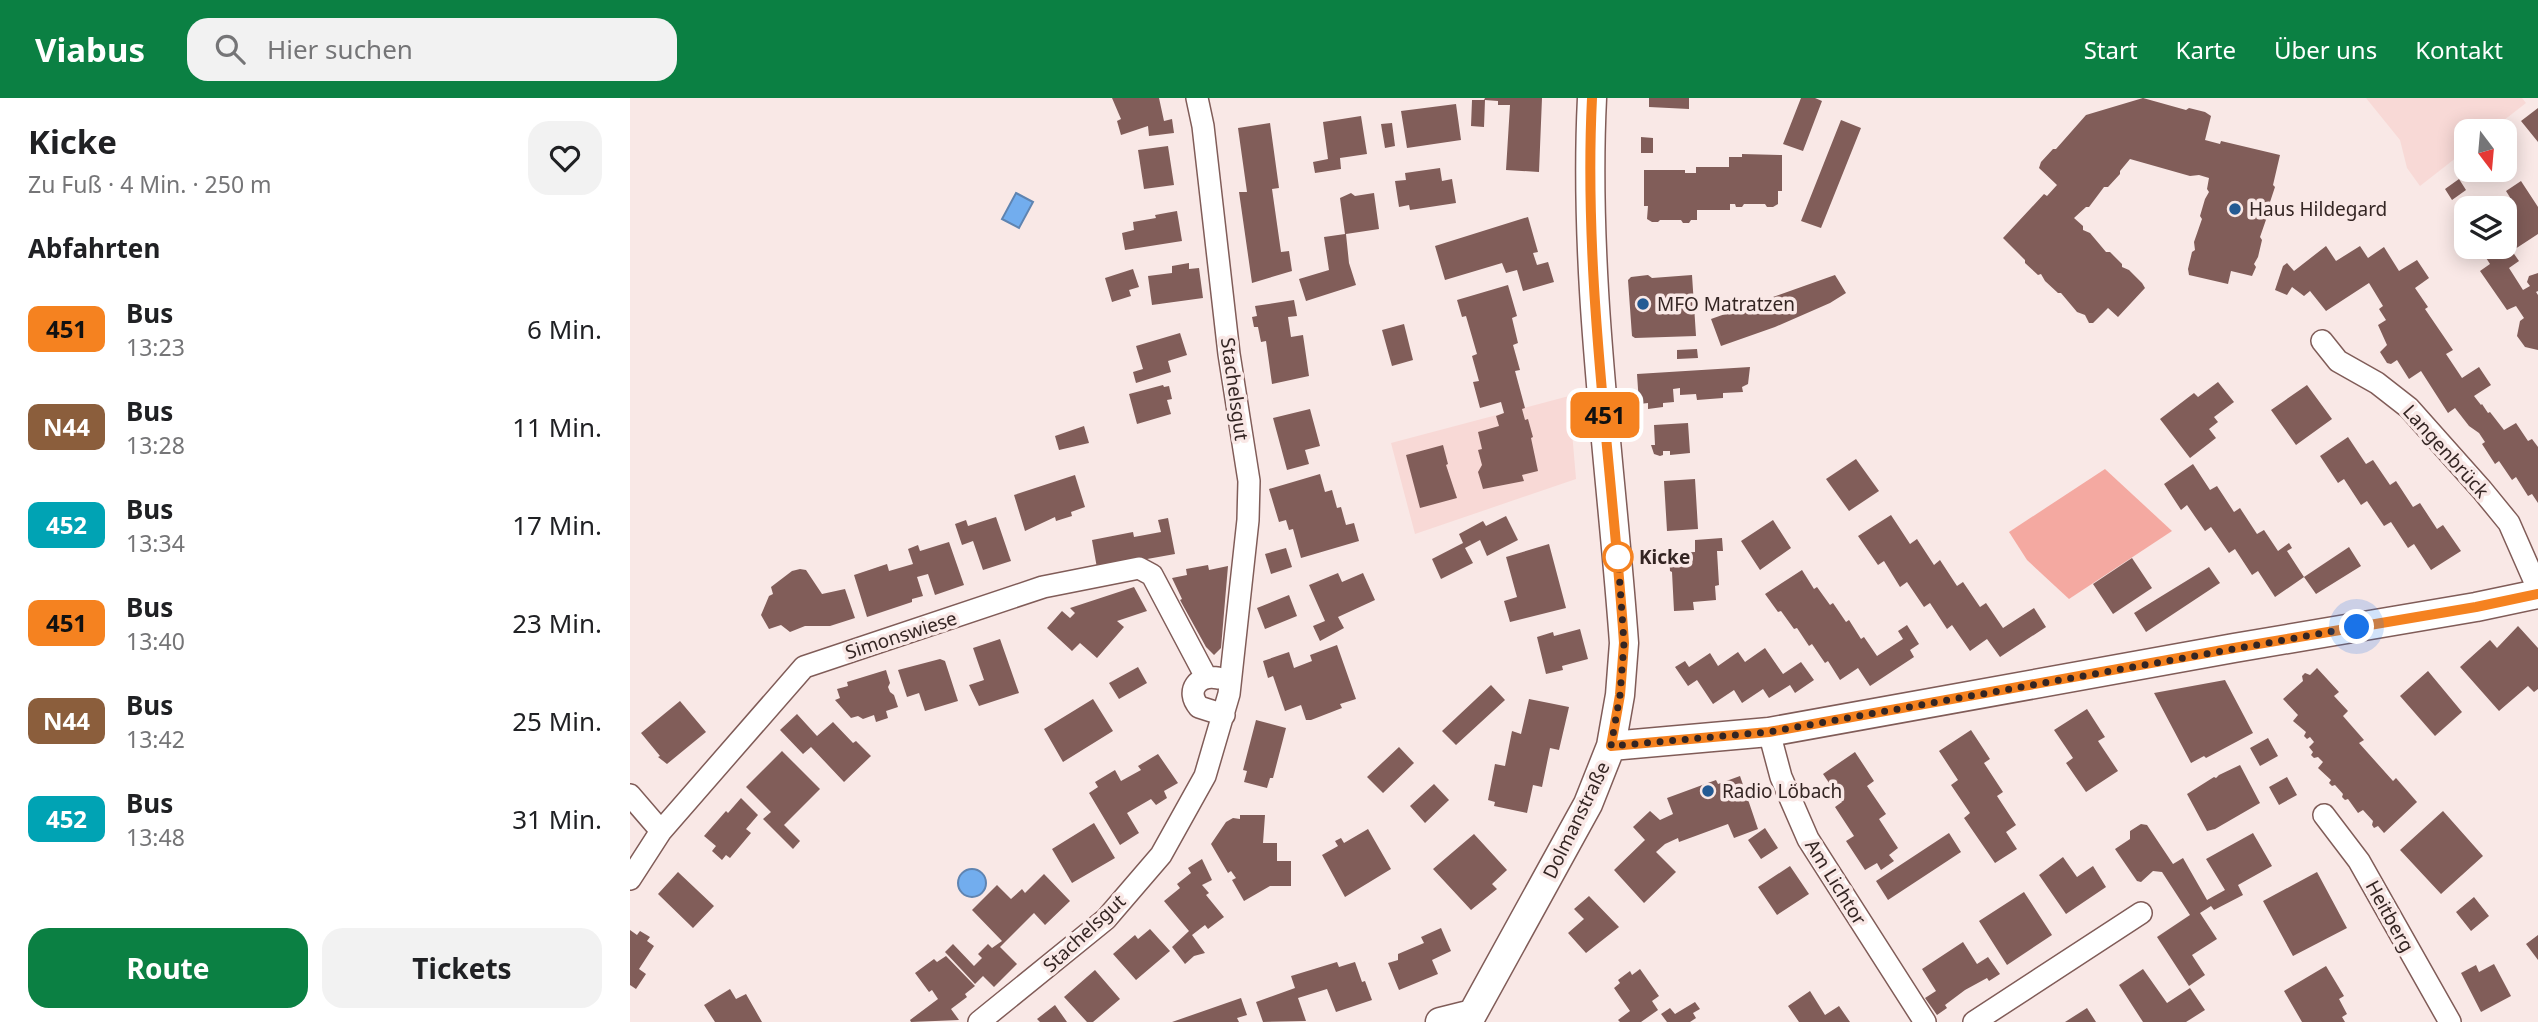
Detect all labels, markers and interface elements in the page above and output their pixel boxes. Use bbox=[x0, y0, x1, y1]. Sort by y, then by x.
search box bbox=[187, 18, 677, 81]
text: Viabus bbox=[35, 27, 145, 72]
icon: search bbox=[211, 30, 249, 68]
text: Hier suchen bbox=[267, 31, 413, 67]
text: Start bbox=[2084, 33, 2138, 66]
text: Karte bbox=[2176, 33, 2236, 66]
text: Über uns bbox=[2274, 33, 2377, 66]
text: Kontakt bbox=[2415, 33, 2503, 66]
text: Kicke bbox=[28, 119, 117, 164]
north arrow bbox=[2454, 119, 2516, 182]
map controls bbox=[2454, 119, 2517, 259]
button: heart bbox=[528, 121, 602, 195]
text: Zu Fuß · 4 Min. · 250 m bbox=[28, 168, 272, 200]
place label: Haus Hildegard bbox=[2249, 196, 2387, 222]
button: layers bbox=[2454, 196, 2517, 259]
marker: Haus Hildegard bbox=[2227, 201, 2243, 217]
text: Abfahrten bbox=[28, 230, 160, 266]
place label: MFO Matratzen bbox=[1657, 291, 1795, 317]
text: Bus bbox=[126, 295, 173, 331]
marker: MFO Matratzen bbox=[1635, 296, 1651, 312]
text: 6 Min. bbox=[527, 311, 602, 347]
text: 451 bbox=[46, 312, 87, 345]
text: 13:23 bbox=[126, 331, 185, 363]
street label: Stachelsgut bbox=[1215, 336, 1255, 442]
line badge: 451 bbox=[1565, 392, 1645, 438]
text: Bus bbox=[126, 393, 173, 429]
text: 451 bbox=[1584, 398, 1626, 431]
street label: Langenbrück bbox=[2397, 399, 2495, 503]
text: 11 Min. bbox=[512, 409, 602, 445]
text: N44 bbox=[43, 410, 90, 443]
text: 13:28 bbox=[126, 429, 185, 461]
text: Bus bbox=[126, 491, 173, 527]
text: 17 Min. bbox=[512, 507, 602, 543]
text: 452 bbox=[46, 508, 87, 541]
text: 13:34 bbox=[126, 527, 185, 559]
marker: Kicke bbox=[1603, 542, 1633, 572]
place label: Kicke bbox=[1639, 544, 1690, 570]
text: Bus bbox=[126, 589, 173, 625]
text: 23 Min. bbox=[512, 605, 602, 641]
street label: Simonswiese bbox=[842, 605, 960, 665]
text: 451 bbox=[46, 606, 87, 639]
your location bbox=[2339, 609, 2374, 644]
text: 13:40 bbox=[126, 625, 185, 657]
text: Bus bbox=[126, 687, 173, 723]
text: 25 Min. bbox=[512, 703, 602, 739]
text: N44 bbox=[43, 704, 90, 737]
text: 13:42 bbox=[126, 723, 185, 755]
street label: Dolmanstraße bbox=[1536, 757, 1616, 883]
place label: Radio Löbach bbox=[1722, 778, 1842, 804]
marker: Radio Löbach bbox=[1700, 783, 1716, 799]
text: Bus bbox=[126, 785, 173, 821]
text: 31 Min. bbox=[512, 801, 602, 837]
text: 452 bbox=[46, 802, 87, 835]
text: 13:48 bbox=[126, 821, 185, 853]
street label: Am Lichtor bbox=[1799, 834, 1873, 930]
street label: Heitberg bbox=[2360, 875, 2420, 957]
street label: Stachelsgut bbox=[1037, 888, 1131, 978]
button: Route bbox=[28, 928, 308, 1008]
button: Tickets bbox=[322, 928, 602, 1008]

